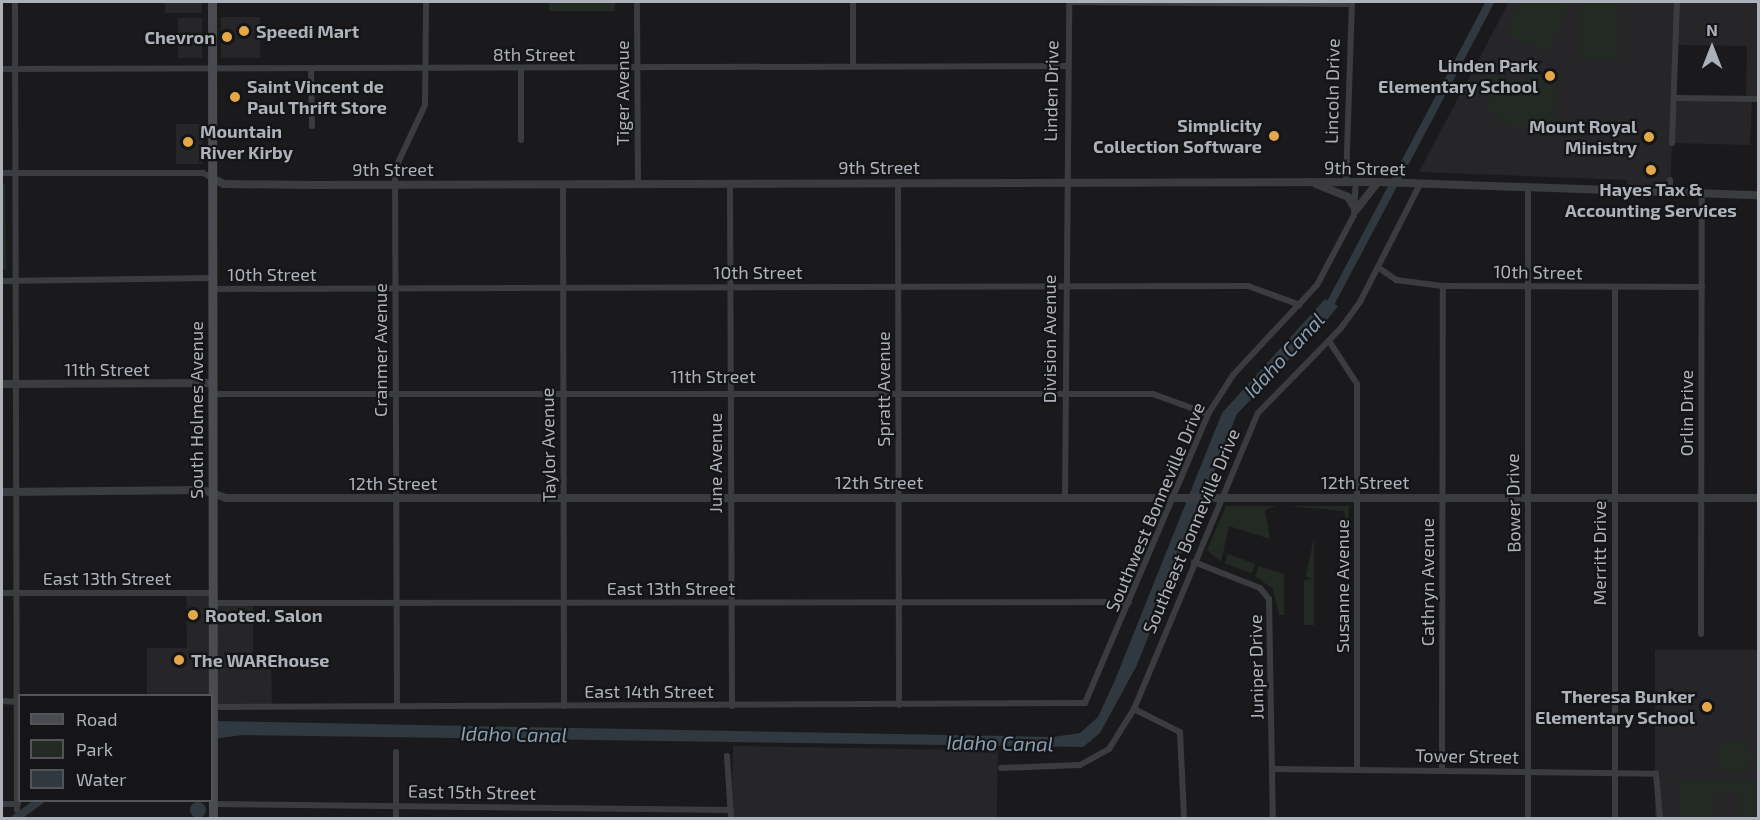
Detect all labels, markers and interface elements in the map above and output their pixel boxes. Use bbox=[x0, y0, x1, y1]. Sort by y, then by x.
north arrow bbox=[1682, 18, 1742, 78]
place label: Speedi Mart bbox=[256, 20, 359, 42]
text: N bbox=[1706, 20, 1718, 39]
marker: Speedi Mart bbox=[237, 24, 251, 38]
place label: Chevron bbox=[144, 26, 215, 48]
marker: Chevron bbox=[220, 30, 234, 44]
street label: Lincoln Drive bbox=[1320, 38, 1344, 144]
street label: Tiger Avenue bbox=[611, 40, 633, 146]
street label: Linden Drive bbox=[1039, 40, 1063, 142]
street label: 8th Street bbox=[493, 43, 575, 65]
place label: Linden Park Elementary School bbox=[1378, 55, 1538, 98]
marker: Linden Park Elementary School bbox=[1543, 69, 1557, 83]
place label: Saint Vincent de Paul Thrift Store bbox=[247, 76, 388, 118]
marker: Saint Vincent de Paul Thrift Store bbox=[228, 90, 242, 104]
place label: Simplicity Collection Software bbox=[1093, 115, 1262, 158]
place label: Mount Royal Ministry bbox=[1529, 116, 1637, 158]
place label: Mountain River Kirby bbox=[200, 121, 293, 164]
marker: Simplicity Collection Software bbox=[1267, 129, 1281, 143]
marker: Mount Royal Ministry bbox=[1642, 130, 1656, 144]
marker: Mountain River Kirby bbox=[181, 135, 195, 149]
street label: 9th Street bbox=[838, 156, 920, 178]
street label: 9th Street bbox=[1324, 156, 1406, 180]
street label: 9th Street bbox=[352, 158, 434, 180]
marker: Hayes Tax & Accounting Services bbox=[1644, 163, 1658, 177]
place label: Hayes Tax & Accounting Services bbox=[1565, 179, 1737, 222]
street label: 10th Street bbox=[1493, 260, 1583, 284]
street label: 10th Street bbox=[713, 261, 803, 283]
street label: 10th Street bbox=[227, 263, 317, 285]
street label: Division Avenue bbox=[1038, 274, 1060, 404]
street label: Cranmer Avenue bbox=[369, 283, 391, 417]
water label: Idaho Canal bbox=[1239, 308, 1329, 402]
street label: South Holmes Avenue bbox=[185, 321, 207, 499]
street label: Spratt Avenue bbox=[872, 331, 894, 447]
street label: 11th Street bbox=[64, 358, 150, 380]
street label: 11th Street bbox=[670, 365, 756, 387]
street label: Orlin Drive bbox=[1675, 370, 1697, 456]
street label: Taylor Avenue bbox=[536, 387, 560, 503]
street label: Southwest Bonneville Drive bbox=[1101, 399, 1209, 615]
street label: June Avenue bbox=[704, 413, 726, 513]
street label: Southeast Bonneville Drive bbox=[1138, 425, 1244, 637]
street label: Bower Drive bbox=[1501, 453, 1525, 553]
street label: 12th Street bbox=[835, 471, 923, 493]
street label: 12th Street bbox=[1321, 471, 1409, 493]
street label: 12th Street bbox=[349, 472, 437, 494]
street label: Merritt Drive bbox=[1588, 501, 1610, 605]
street label: Cathryn Avenue bbox=[1416, 518, 1438, 646]
street label: Susanne Avenue bbox=[1331, 519, 1353, 653]
street label: East 13th Street bbox=[43, 567, 171, 589]
street label: East 13th Street bbox=[607, 577, 735, 599]
place label: Rooted. Salon bbox=[205, 604, 322, 626]
marker: Rooted. Salon bbox=[186, 608, 200, 622]
street label: Juniper Drive bbox=[1244, 614, 1268, 720]
place label: The WAREhouse bbox=[191, 649, 330, 671]
marker: The WAREhouse bbox=[172, 653, 186, 667]
street label: East 14th Street bbox=[584, 680, 714, 702]
place label: Theresa Bunker Elementary School bbox=[1535, 686, 1695, 728]
legend bbox=[18, 694, 213, 802]
marker: Theresa Bunker Elementary School bbox=[1700, 700, 1714, 714]
text: Road bbox=[76, 708, 117, 730]
water label: Idaho Canal bbox=[460, 721, 568, 747]
water label: Idaho Canal bbox=[946, 730, 1054, 756]
text: Park bbox=[76, 738, 113, 760]
street label: Tower Street bbox=[1415, 744, 1519, 768]
text: Water bbox=[76, 768, 126, 790]
street label: East 15th Street bbox=[408, 780, 536, 804]

